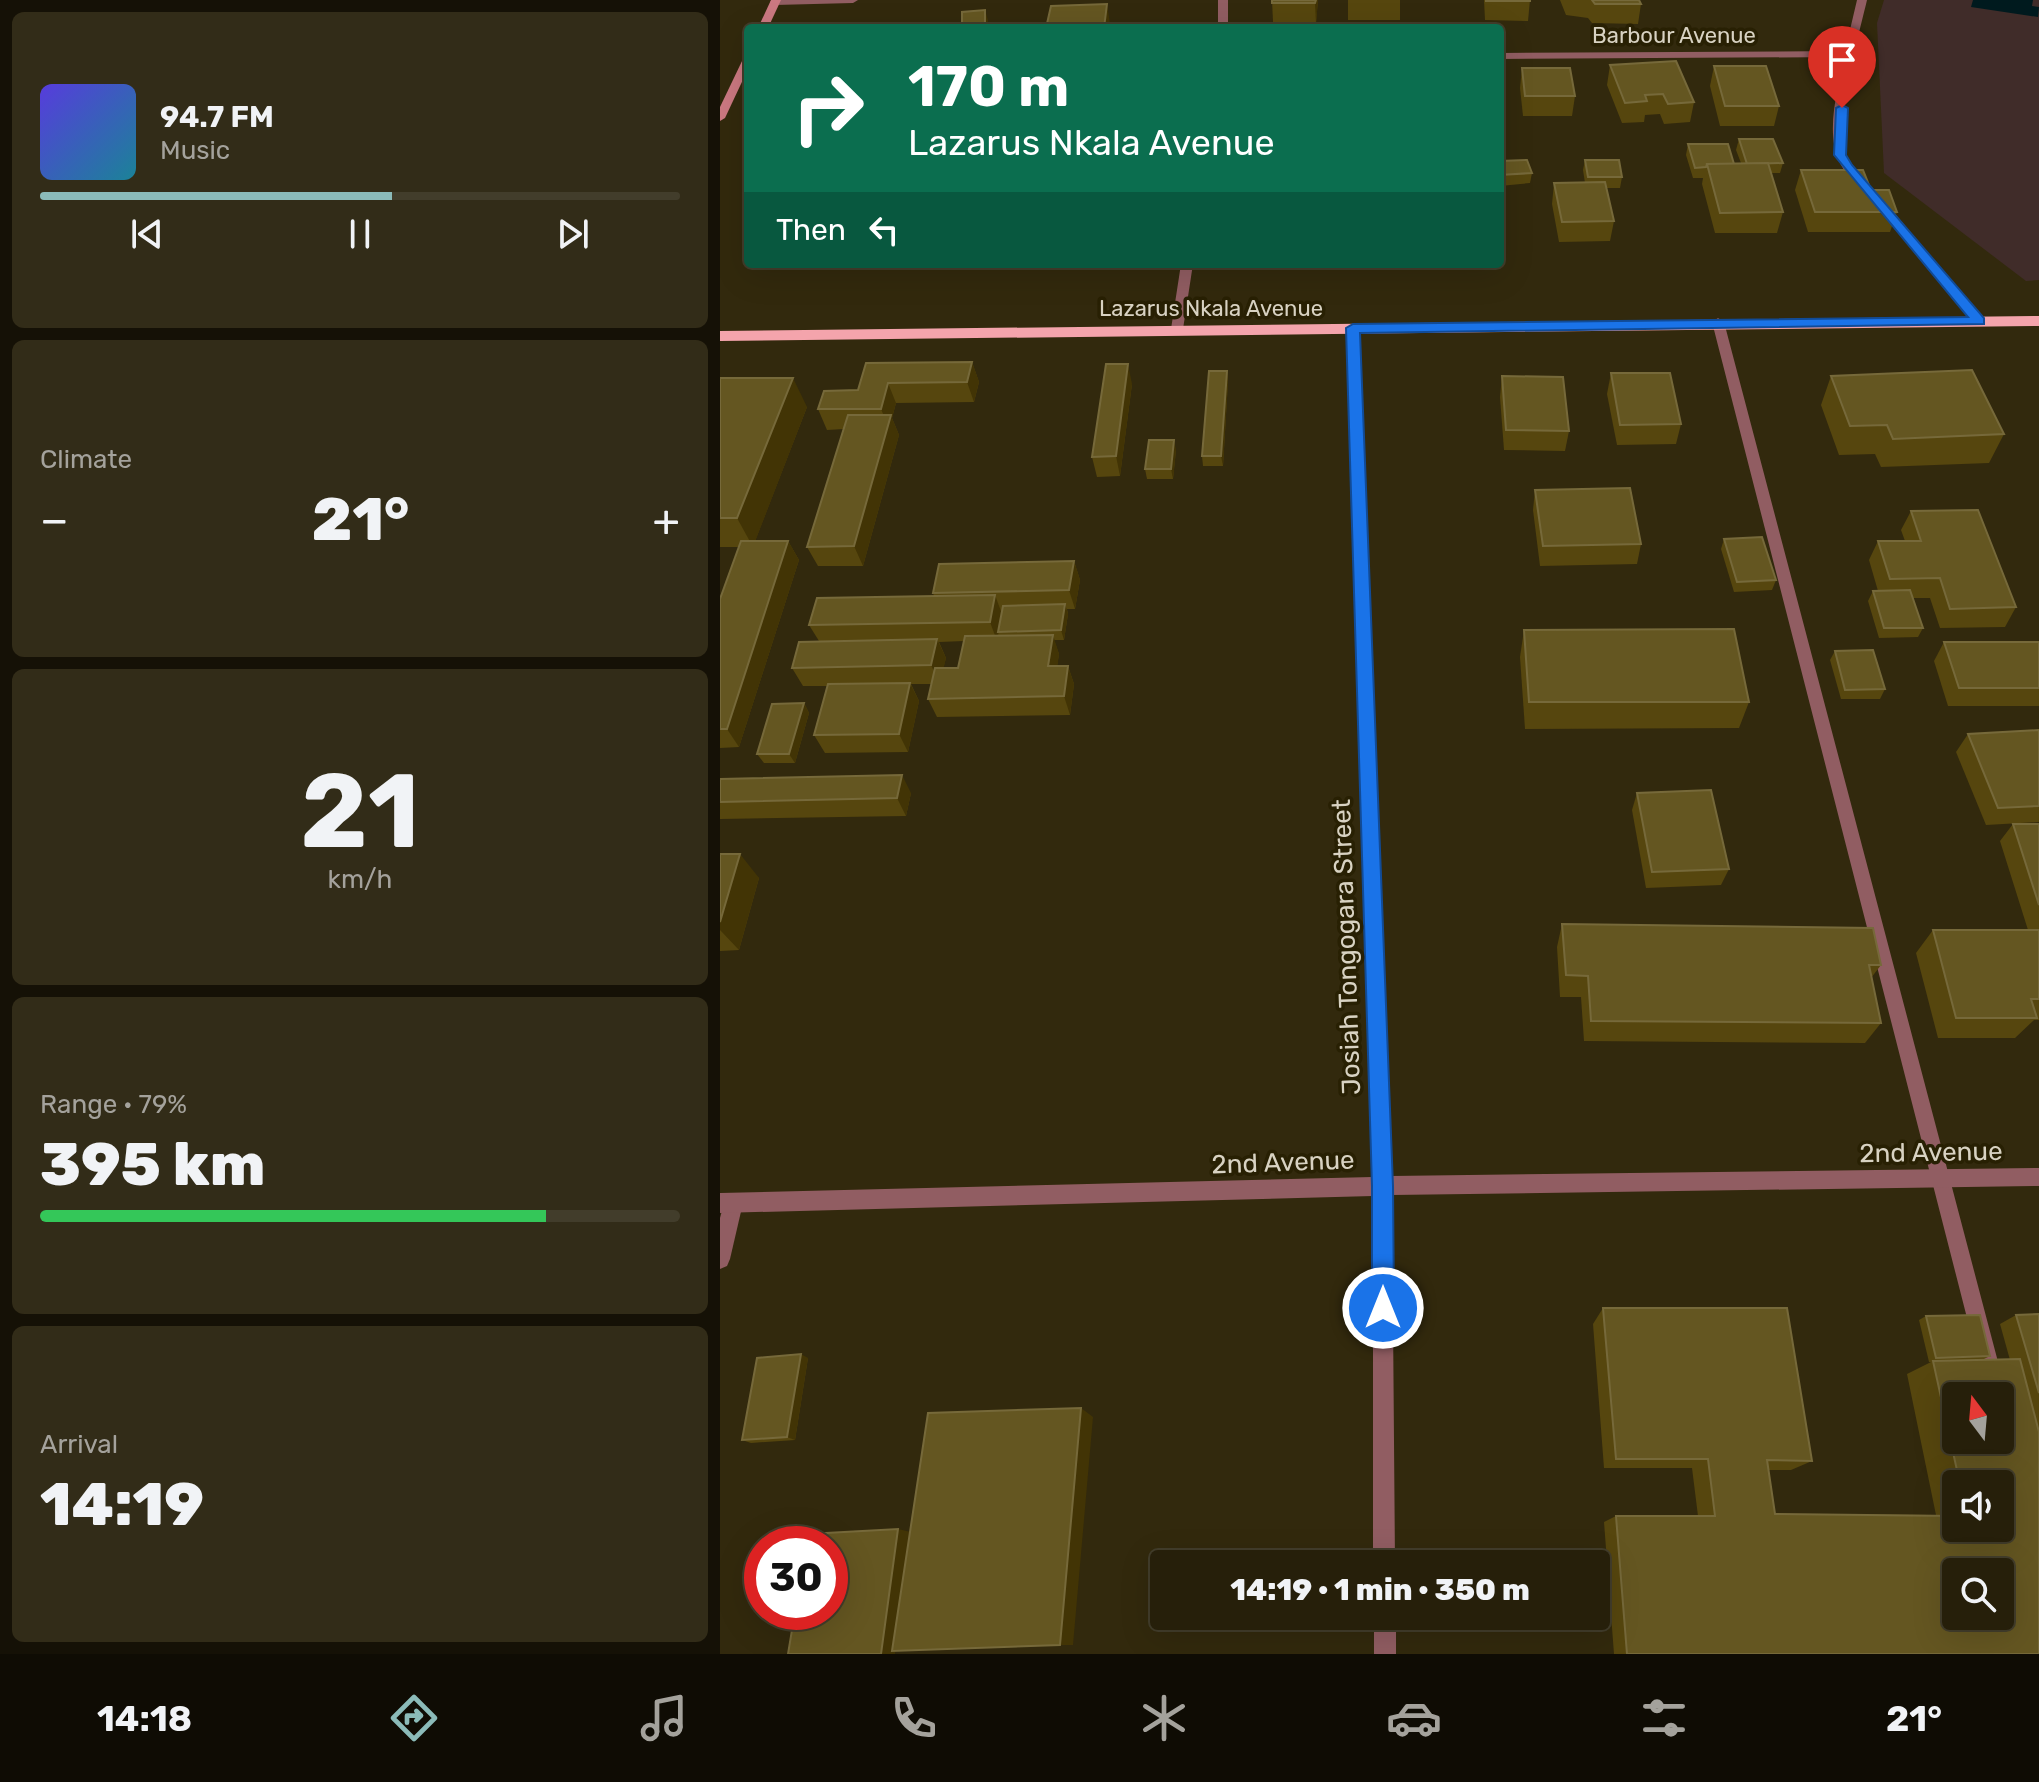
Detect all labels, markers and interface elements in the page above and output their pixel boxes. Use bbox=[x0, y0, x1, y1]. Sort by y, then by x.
street label: Barbour Avenue bbox=[1592, 22, 1756, 49]
pin bbox=[1808, 26, 1876, 108]
icon: arrive bbox=[1820, 38, 1864, 82]
text: 170 m bbox=[908, 54, 1069, 120]
icon: right bbox=[776, 56, 880, 160]
text: 94.7 FM bbox=[160, 99, 274, 135]
text: Lazarus Nkala Avenue bbox=[908, 121, 1275, 164]
text: Music bbox=[160, 135, 230, 166]
icon: left bbox=[862, 208, 906, 252]
icon: previous bbox=[125, 212, 169, 256]
icon: pause bbox=[338, 212, 382, 256]
icon: next bbox=[551, 212, 595, 256]
text: Then bbox=[776, 212, 846, 248]
street label: Lazarus Nkala Avenue bbox=[1099, 295, 1323, 322]
text: Climate bbox=[40, 444, 132, 475]
text: 21° bbox=[312, 484, 409, 555]
text: − bbox=[40, 494, 69, 546]
text: + bbox=[653, 494, 680, 546]
text: 21 bbox=[300, 750, 420, 873]
street label: Josiah Tongogara Street bbox=[1326, 799, 1367, 1095]
text: km/h bbox=[328, 864, 392, 895]
text: Range · 79% bbox=[40, 1089, 187, 1120]
text: 395 km bbox=[40, 1129, 265, 1200]
street label: 2nd Avenue bbox=[1859, 1136, 2003, 1169]
street label: 2nd Avenue bbox=[1211, 1145, 1355, 1180]
position arrow bbox=[1341, 1266, 1425, 1350]
north arrow bbox=[1942, 1382, 2014, 1454]
map controls bbox=[1942, 1382, 2014, 1630]
text: Arrival bbox=[40, 1429, 118, 1460]
text: 14:19 bbox=[40, 1469, 204, 1540]
button: sound bbox=[1942, 1470, 2014, 1542]
speed limit sign: 30 bbox=[744, 1526, 848, 1630]
button: search bbox=[1942, 1558, 2014, 1630]
text: 14:19 · 1 min · 350 m bbox=[1230, 1572, 1530, 1608]
icon: directions bbox=[386, 1690, 442, 1746]
icon: music bbox=[636, 1690, 692, 1746]
icon: phone bbox=[886, 1690, 942, 1746]
icon: climate bbox=[1136, 1690, 1192, 1746]
icon: car bbox=[1386, 1690, 1442, 1746]
icon: filters bbox=[1636, 1690, 1692, 1746]
text: 14:18 bbox=[97, 1697, 192, 1740]
text: 21° bbox=[1886, 1697, 1942, 1740]

